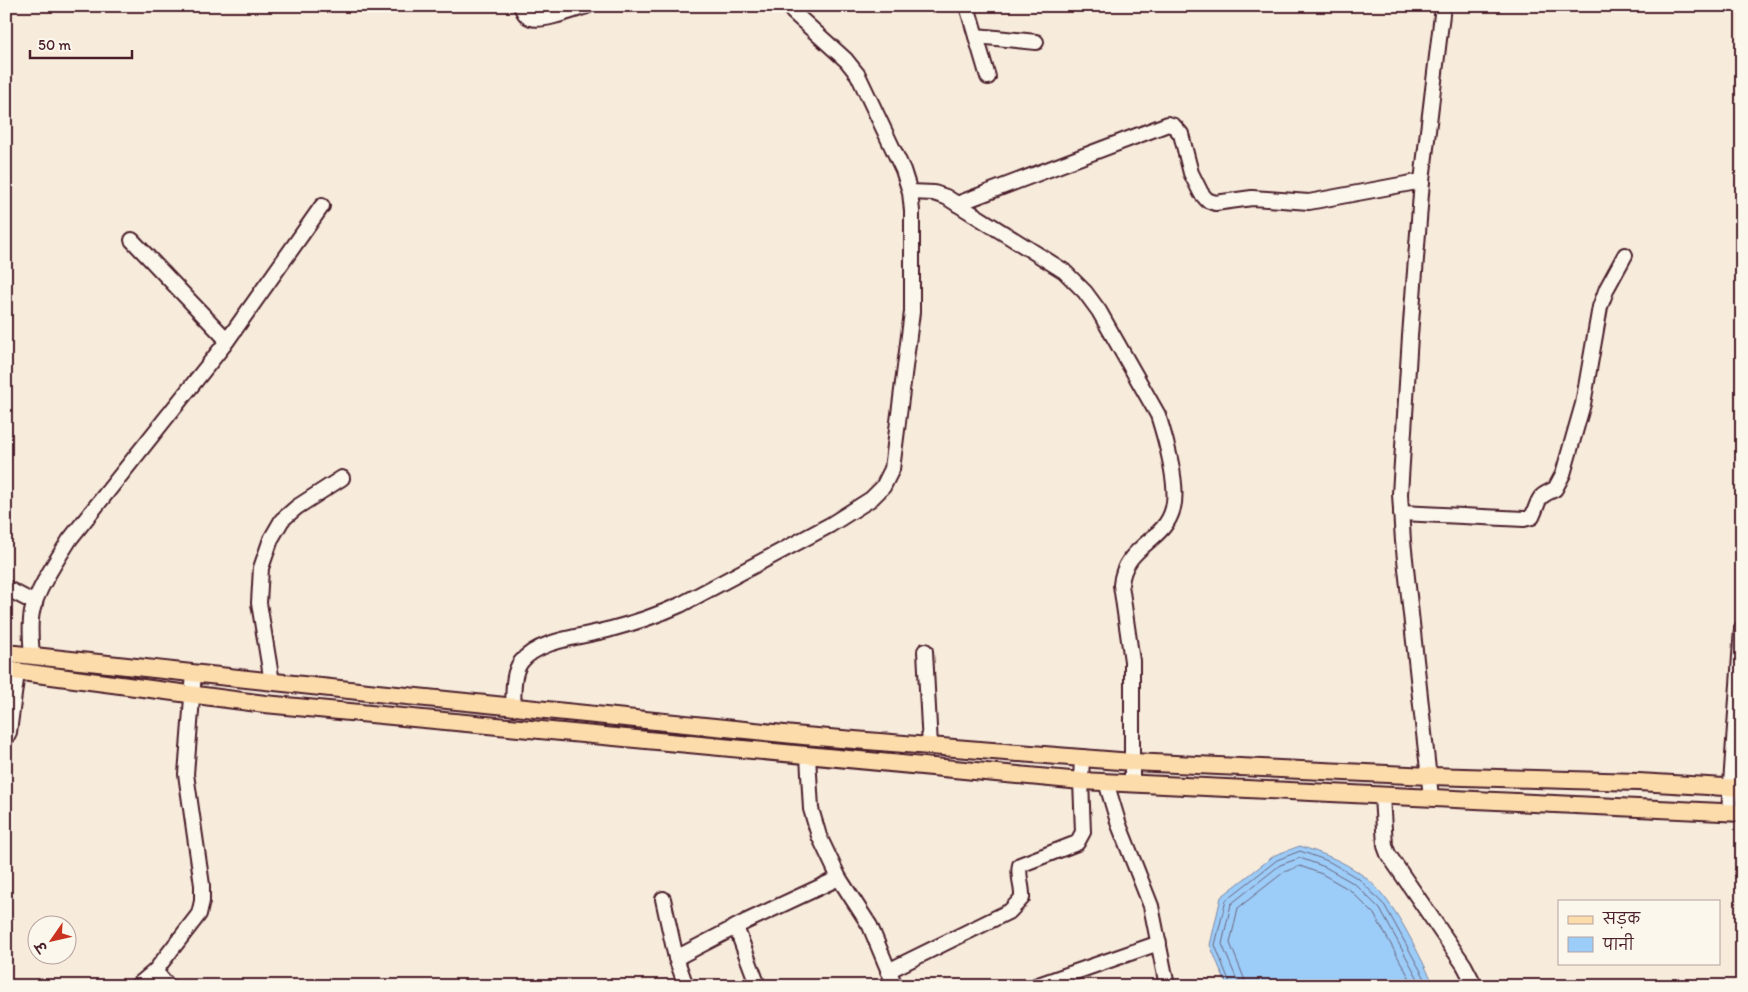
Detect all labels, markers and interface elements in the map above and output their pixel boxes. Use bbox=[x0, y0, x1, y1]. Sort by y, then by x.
scale bar bbox=[30, 28, 132, 60]
text: 50 m bbox=[38, 36, 71, 54]
legend bbox=[1558, 900, 1720, 964]
text: सड़क bbox=[1602, 910, 1641, 929]
north arrow bbox=[28, 914, 78, 964]
text: पानी bbox=[1602, 933, 1635, 954]
text: उ bbox=[31, 937, 52, 957]

